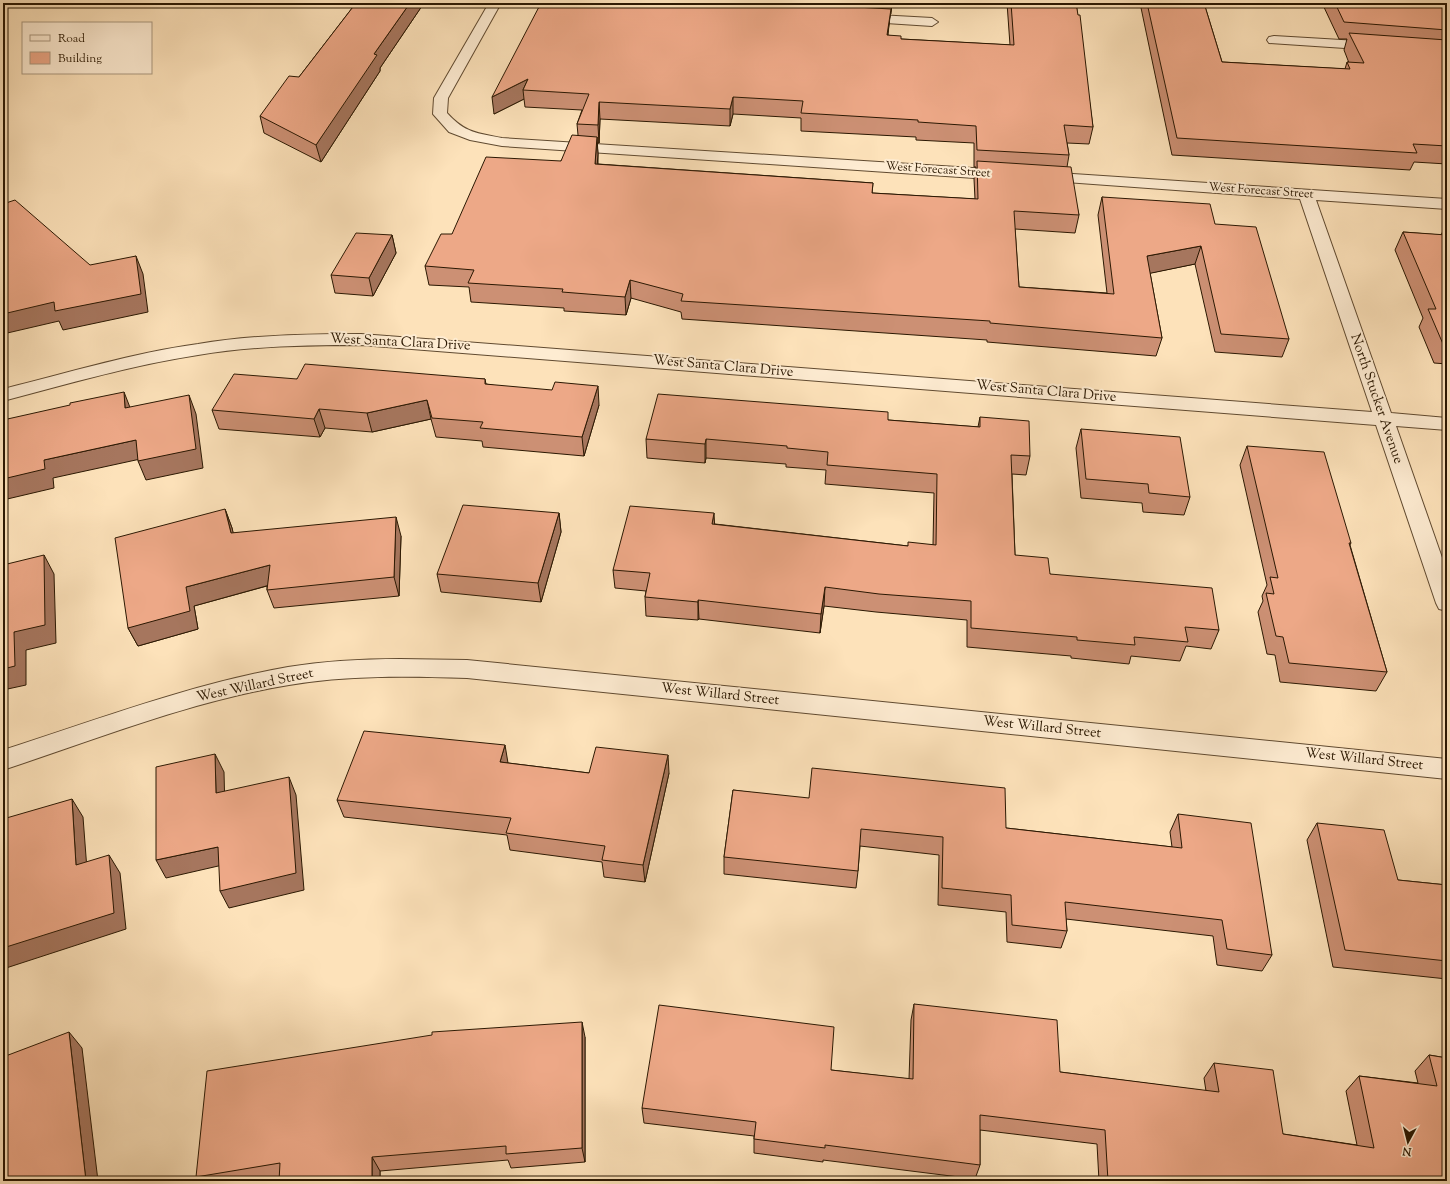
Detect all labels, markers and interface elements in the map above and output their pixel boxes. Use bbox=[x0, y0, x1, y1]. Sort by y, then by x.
legend bbox=[22, 22, 152, 74]
text: Road bbox=[58, 30, 85, 48]
text: Building bbox=[58, 50, 102, 68]
street label: West Forecast Street bbox=[885, 157, 991, 183]
street label: West Forecast Street bbox=[1208, 178, 1314, 204]
street label: West Santa Clara Drive bbox=[329, 329, 471, 357]
street label: North Stucker Avenue bbox=[1344, 331, 1408, 467]
street label: West Santa Clara Drive bbox=[652, 351, 794, 383]
street label: West Santa Clara Drive bbox=[975, 376, 1117, 408]
street label: West Willard Street bbox=[195, 664, 316, 708]
street label: West Willard Street bbox=[660, 679, 780, 711]
street label: West Willard Street bbox=[982, 712, 1102, 744]
street label: West Willard Street bbox=[1304, 744, 1424, 776]
north arrow bbox=[1388, 1122, 1428, 1162]
text: N bbox=[1401, 1142, 1413, 1160]

